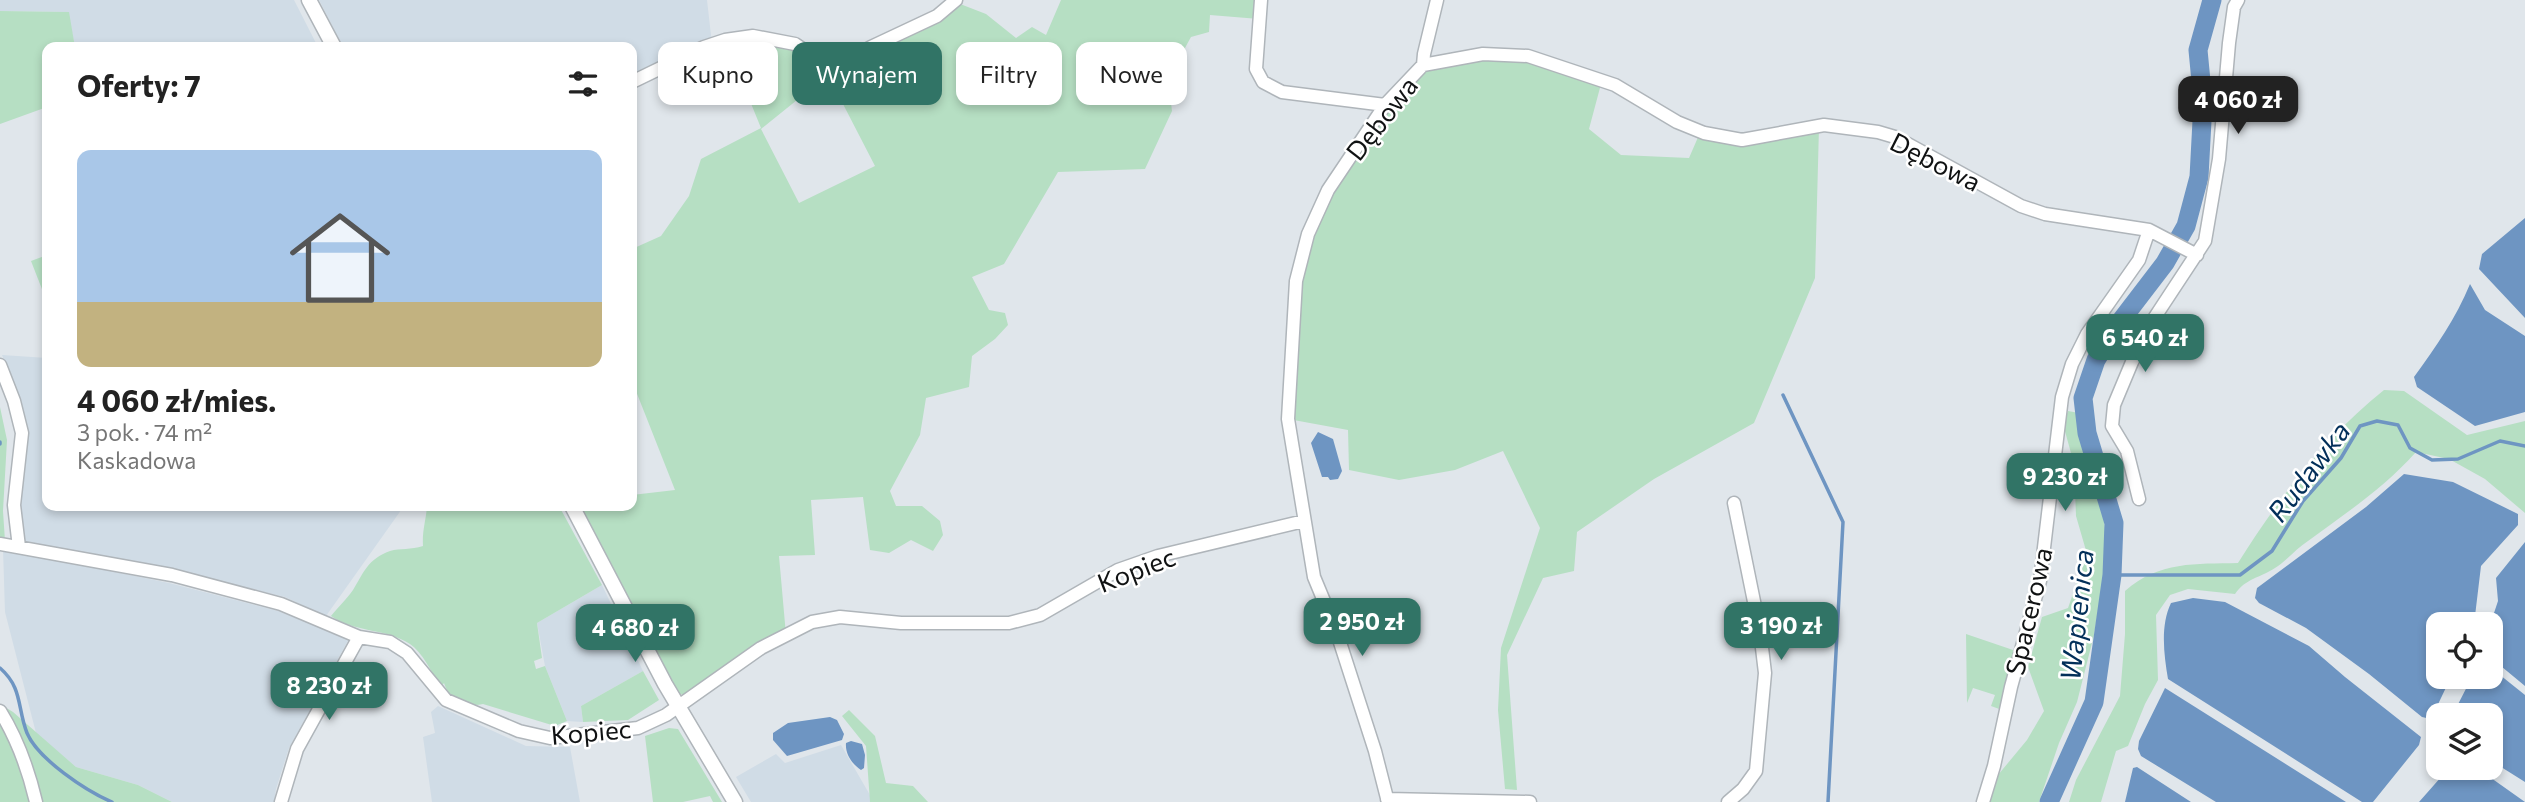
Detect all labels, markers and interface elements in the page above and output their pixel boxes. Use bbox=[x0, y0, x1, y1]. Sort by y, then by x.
chip: Kupno bbox=[658, 42, 778, 105]
chip: Wynajem bbox=[792, 42, 942, 105]
chip: Filtry bbox=[956, 42, 1062, 105]
chip: Nowe bbox=[1076, 42, 1187, 105]
icon: filters bbox=[564, 65, 602, 103]
text: Oferty: 7 bbox=[77, 66, 201, 103]
street label: Dębowa bbox=[1339, 70, 1423, 166]
pin: 4 060 zł bbox=[2166, 76, 2310, 136]
text: 4 060 zł bbox=[2194, 85, 2282, 113]
street label: Dębowa bbox=[1886, 125, 1986, 197]
icon: home bbox=[277, 195, 403, 321]
pin: 6 540 zł bbox=[2073, 314, 2217, 374]
text: 6 540 zł bbox=[2102, 323, 2188, 351]
text: 4 060 zł/mies. bbox=[77, 381, 276, 418]
water label: Rudawka bbox=[2259, 414, 2357, 528]
text: 3 pok. · 74 m² bbox=[77, 418, 212, 446]
text: Kaskadowa bbox=[77, 446, 196, 474]
pin: 9 230 zł bbox=[1993, 454, 2137, 513]
text: 9 230 zł bbox=[2023, 462, 2107, 490]
street label: Kopiec bbox=[1093, 540, 1179, 598]
street label: Spacerowa bbox=[1998, 544, 2058, 678]
water label: Wapienica bbox=[2052, 548, 2100, 682]
pin: 2 950 zł bbox=[1290, 598, 1434, 658]
pin: 3 190 zł bbox=[1709, 602, 1853, 662]
pin: 4 680 zł bbox=[563, 604, 707, 664]
text: 2 950 zł bbox=[1320, 607, 1404, 635]
text: 3 190 zł bbox=[1740, 611, 1822, 639]
map controls bbox=[2426, 612, 2503, 780]
button: locate bbox=[2426, 612, 2503, 689]
text: 4 680 zł bbox=[592, 613, 678, 641]
pin: 8 230 zł bbox=[257, 662, 401, 722]
text: 8 230 zł bbox=[287, 671, 371, 699]
button: layers bbox=[2426, 703, 2503, 780]
street label: Kopiec bbox=[549, 712, 633, 750]

